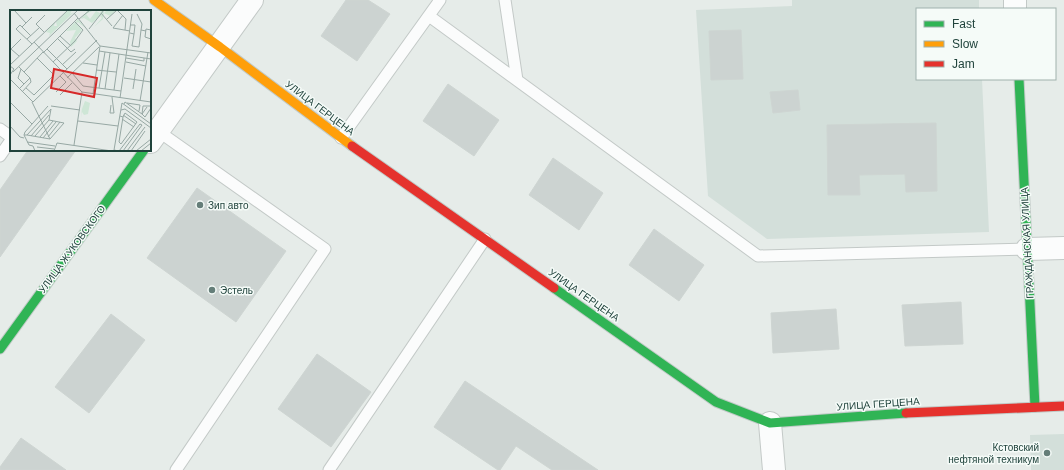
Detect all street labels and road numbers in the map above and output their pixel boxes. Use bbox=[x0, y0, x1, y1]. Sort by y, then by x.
street label: УЛИЦА ГЕРЦЕНА bbox=[283, 79, 357, 138]
street label: ГРАЖДАНСКАЯ УЛИЦА bbox=[1019, 187, 1035, 299]
street label: УЛИЦА ЖУКОВСКОГО bbox=[37, 203, 108, 295]
street label: УЛИЦА ГЕРЦЕНА bbox=[547, 267, 622, 324]
street label: УЛИЦА ГЕРЦЕНА bbox=[836, 396, 920, 412]

